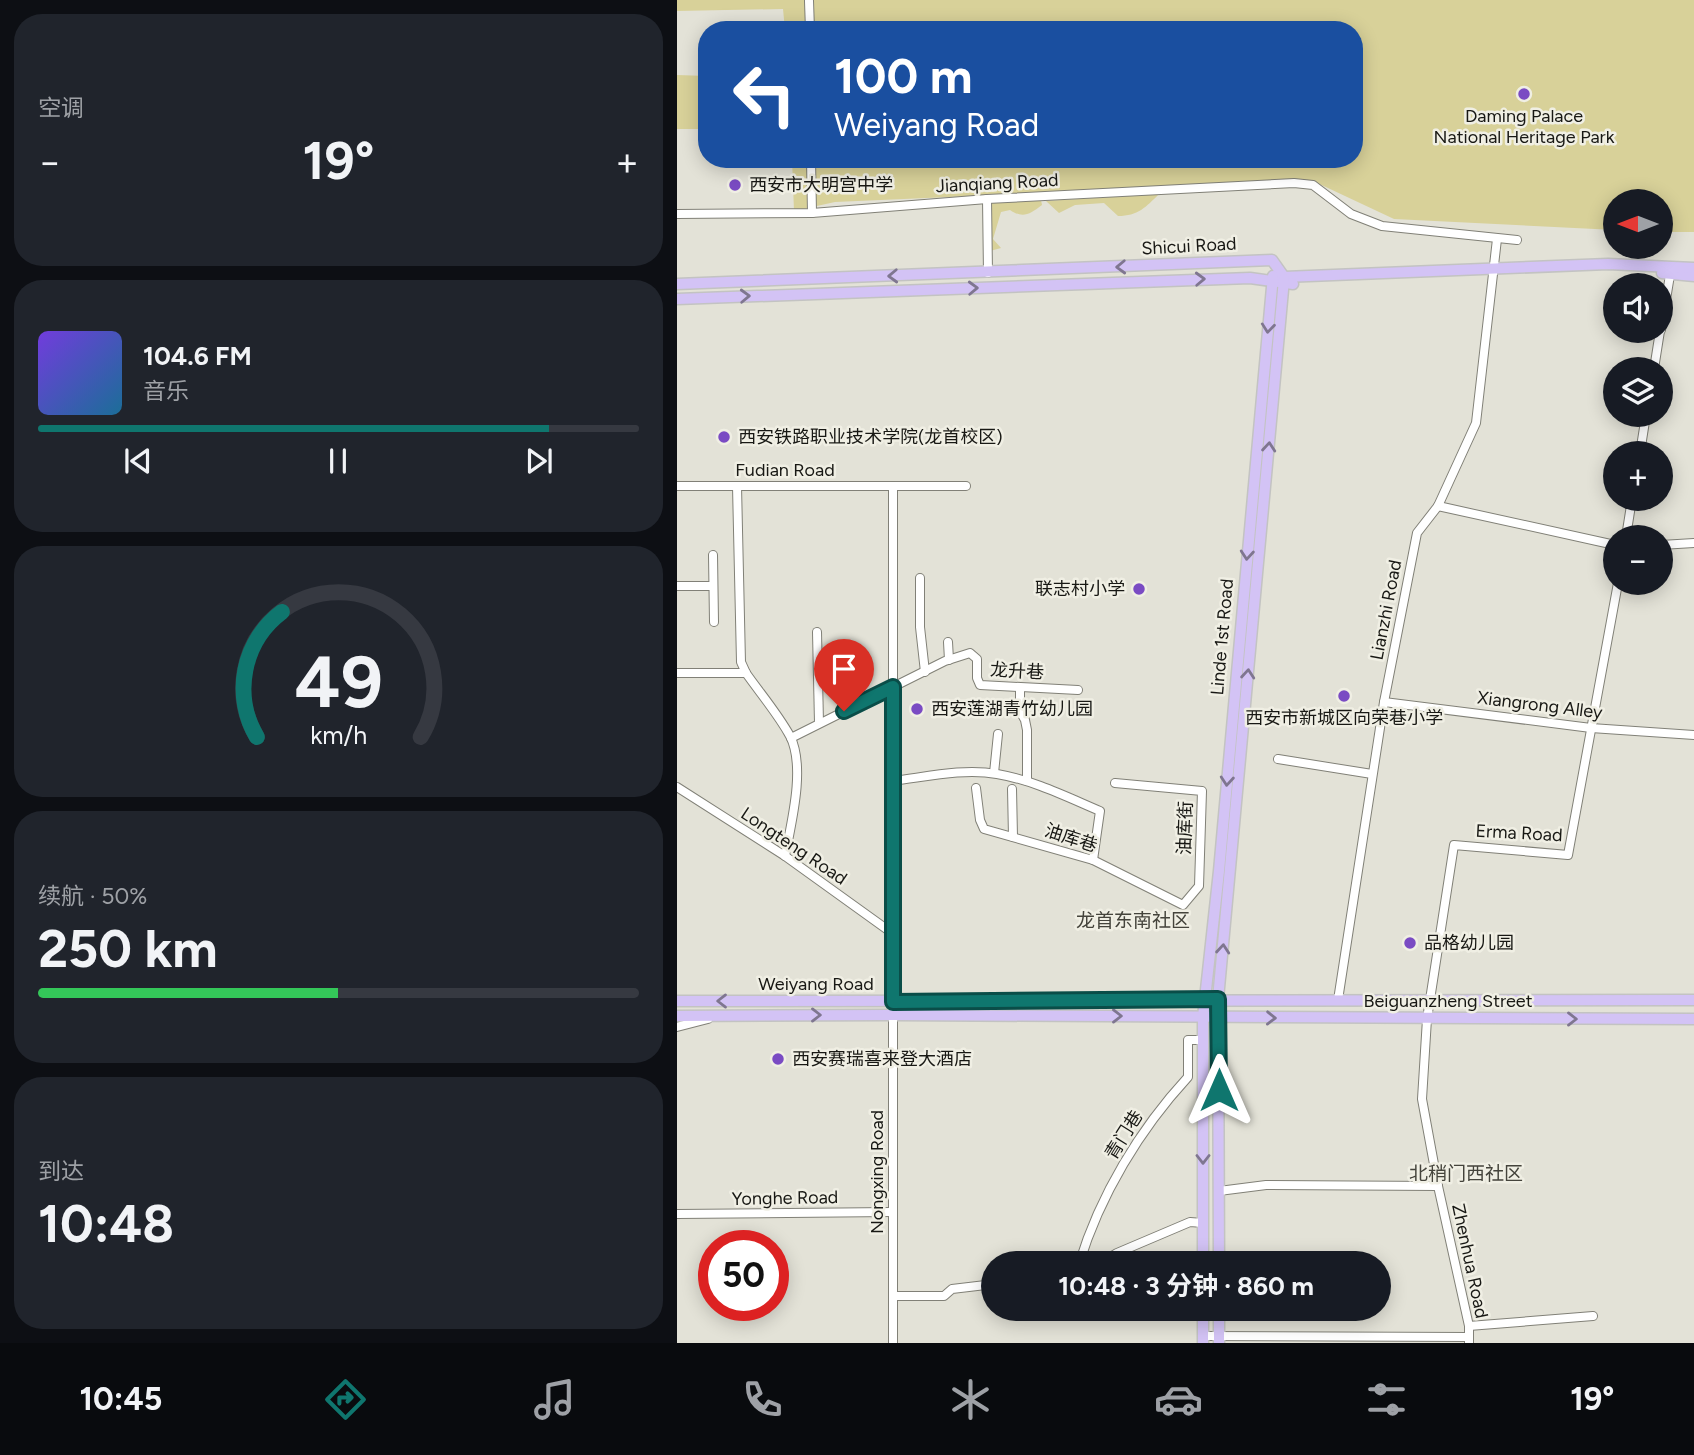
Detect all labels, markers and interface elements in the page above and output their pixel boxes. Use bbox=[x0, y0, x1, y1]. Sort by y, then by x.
text: 100 m bbox=[834, 46, 973, 105]
icon: left bbox=[719, 49, 810, 140]
marker: Daming Palace National Heritage Park bbox=[1516, 86, 1532, 102]
text: 空调 bbox=[38, 94, 84, 122]
place label: Daming Palace National Heritage Park bbox=[1434, 105, 1615, 148]
text: Weiyang Road bbox=[834, 106, 1039, 144]
text: 19° bbox=[303, 130, 374, 192]
text: − bbox=[38, 139, 62, 185]
text: + bbox=[615, 139, 639, 185]
street label: Jianqiang Road bbox=[935, 169, 1059, 197]
place label: 西安市大明宫中学 bbox=[749, 174, 893, 196]
marker: 西安市大明宫中学 bbox=[727, 177, 743, 193]
north arrow bbox=[1603, 189, 1673, 259]
map controls bbox=[1603, 189, 1673, 595]
street label: Shicui Road bbox=[1141, 233, 1237, 259]
one-way arrow bbox=[1115, 259, 1126, 274]
one-way arrow bbox=[887, 268, 898, 283]
one-way arrow bbox=[1195, 272, 1206, 287]
button: sound bbox=[1603, 273, 1673, 343]
one-way arrow bbox=[967, 281, 978, 296]
one-way arrow bbox=[740, 288, 751, 304]
one-way arrow bbox=[1261, 323, 1276, 334]
text: 104.6 FM bbox=[143, 340, 252, 372]
button: layers bbox=[1603, 357, 1673, 427]
text: 音乐 bbox=[143, 377, 189, 405]
place label: 西安铁路职业技术学院(龙首校区) bbox=[738, 426, 1003, 448]
marker: 西安铁路职业技术学院(龙首校区) bbox=[716, 429, 732, 445]
one-way arrow bbox=[1261, 441, 1276, 452]
button: + bbox=[1603, 441, 1673, 511]
icon: previous bbox=[119, 442, 157, 480]
icon: pause bbox=[319, 442, 357, 480]
icon: next bbox=[520, 442, 558, 480]
street label: Fudian Road bbox=[735, 459, 835, 481]
button: − bbox=[1603, 525, 1673, 595]
one-way arrow bbox=[1240, 550, 1255, 561]
street label: Lianzhi Road bbox=[1365, 558, 1407, 662]
place label: 联志村小学 bbox=[1035, 578, 1125, 600]
street label: Linde 1st Road bbox=[1206, 578, 1238, 696]
marker: 联志村小学 bbox=[1131, 581, 1147, 597]
text: 49 bbox=[294, 639, 383, 726]
pin bbox=[814, 639, 874, 711]
icon: arrive bbox=[825, 650, 863, 688]
street label: 龙升巷 bbox=[989, 659, 1045, 683]
one-way arrow bbox=[1240, 668, 1255, 679]
street label: Xiangrong Alley bbox=[1476, 686, 1604, 724]
marker: 西安市新城区向荣巷小学 bbox=[1336, 688, 1352, 704]
place label: 西安莲湖青竹幼儿园 bbox=[931, 698, 1093, 720]
marker: 西安莲湖青竹幼儿园 bbox=[909, 701, 925, 717]
place label: 西安市新城区向荣巷小学 bbox=[1245, 707, 1443, 729]
text: km/h bbox=[310, 720, 367, 750]
one-way arrow bbox=[1220, 776, 1235, 787]
street label: 油库街 bbox=[1173, 801, 1197, 855]
street label: Longteng Road bbox=[737, 802, 851, 890]
street label: 油库巷 bbox=[1042, 819, 1100, 857]
street label: Erma Road bbox=[1475, 820, 1563, 846]
text: 续航 · 50% bbox=[38, 882, 147, 910]
district label: 龙首东南社区 bbox=[1076, 909, 1190, 932]
text: 250 km bbox=[38, 918, 218, 980]
place label: 品格幼儿园 bbox=[1424, 932, 1514, 954]
marker: 品格幼儿园 bbox=[1402, 935, 1418, 951]
one-way arrow bbox=[1215, 943, 1230, 955]
street label: Weiyang Road bbox=[758, 973, 874, 995]
street label: Beiguanzheng Street bbox=[1363, 990, 1533, 1012]
one-way arrow bbox=[716, 993, 726, 1009]
one-way arrow bbox=[811, 1007, 822, 1023]
one-way arrow bbox=[1112, 1008, 1123, 1024]
one-way arrow bbox=[1266, 1010, 1277, 1026]
one-way arrow bbox=[1567, 1011, 1578, 1027]
place label: 西安赛瑞喜来登大酒店 bbox=[792, 1048, 972, 1070]
marker: 西安赛瑞喜来登大酒店 bbox=[770, 1051, 786, 1067]
position arrow bbox=[1182, 1053, 1256, 1127]
street label: 青门巷 bbox=[1100, 1106, 1148, 1164]
street label: Nongxing Road bbox=[866, 1110, 888, 1234]
one-way arrow bbox=[1195, 1154, 1211, 1164]
text: 到达 bbox=[38, 1157, 84, 1185]
district label: 北稍门西社区 bbox=[1409, 1162, 1523, 1185]
street label: Yonghe Road bbox=[732, 1186, 838, 1210]
text: 10:48 bbox=[38, 1193, 174, 1255]
street label: Zhenhua Road bbox=[1447, 1202, 1493, 1320]
speed limit sign: 50 bbox=[698, 1230, 789, 1321]
text: 10:48 · 3 分钟 · 860 m bbox=[1058, 1270, 1314, 1302]
icon: directions bbox=[321, 1375, 370, 1424]
icon: music bbox=[530, 1375, 579, 1424]
icon: phone bbox=[738, 1375, 787, 1424]
icon: climate bbox=[946, 1375, 995, 1424]
icon: car bbox=[1154, 1375, 1203, 1424]
icon: filters bbox=[1362, 1375, 1411, 1424]
text: 10:45 bbox=[80, 1380, 162, 1418]
text: 19° bbox=[1570, 1380, 1614, 1418]

